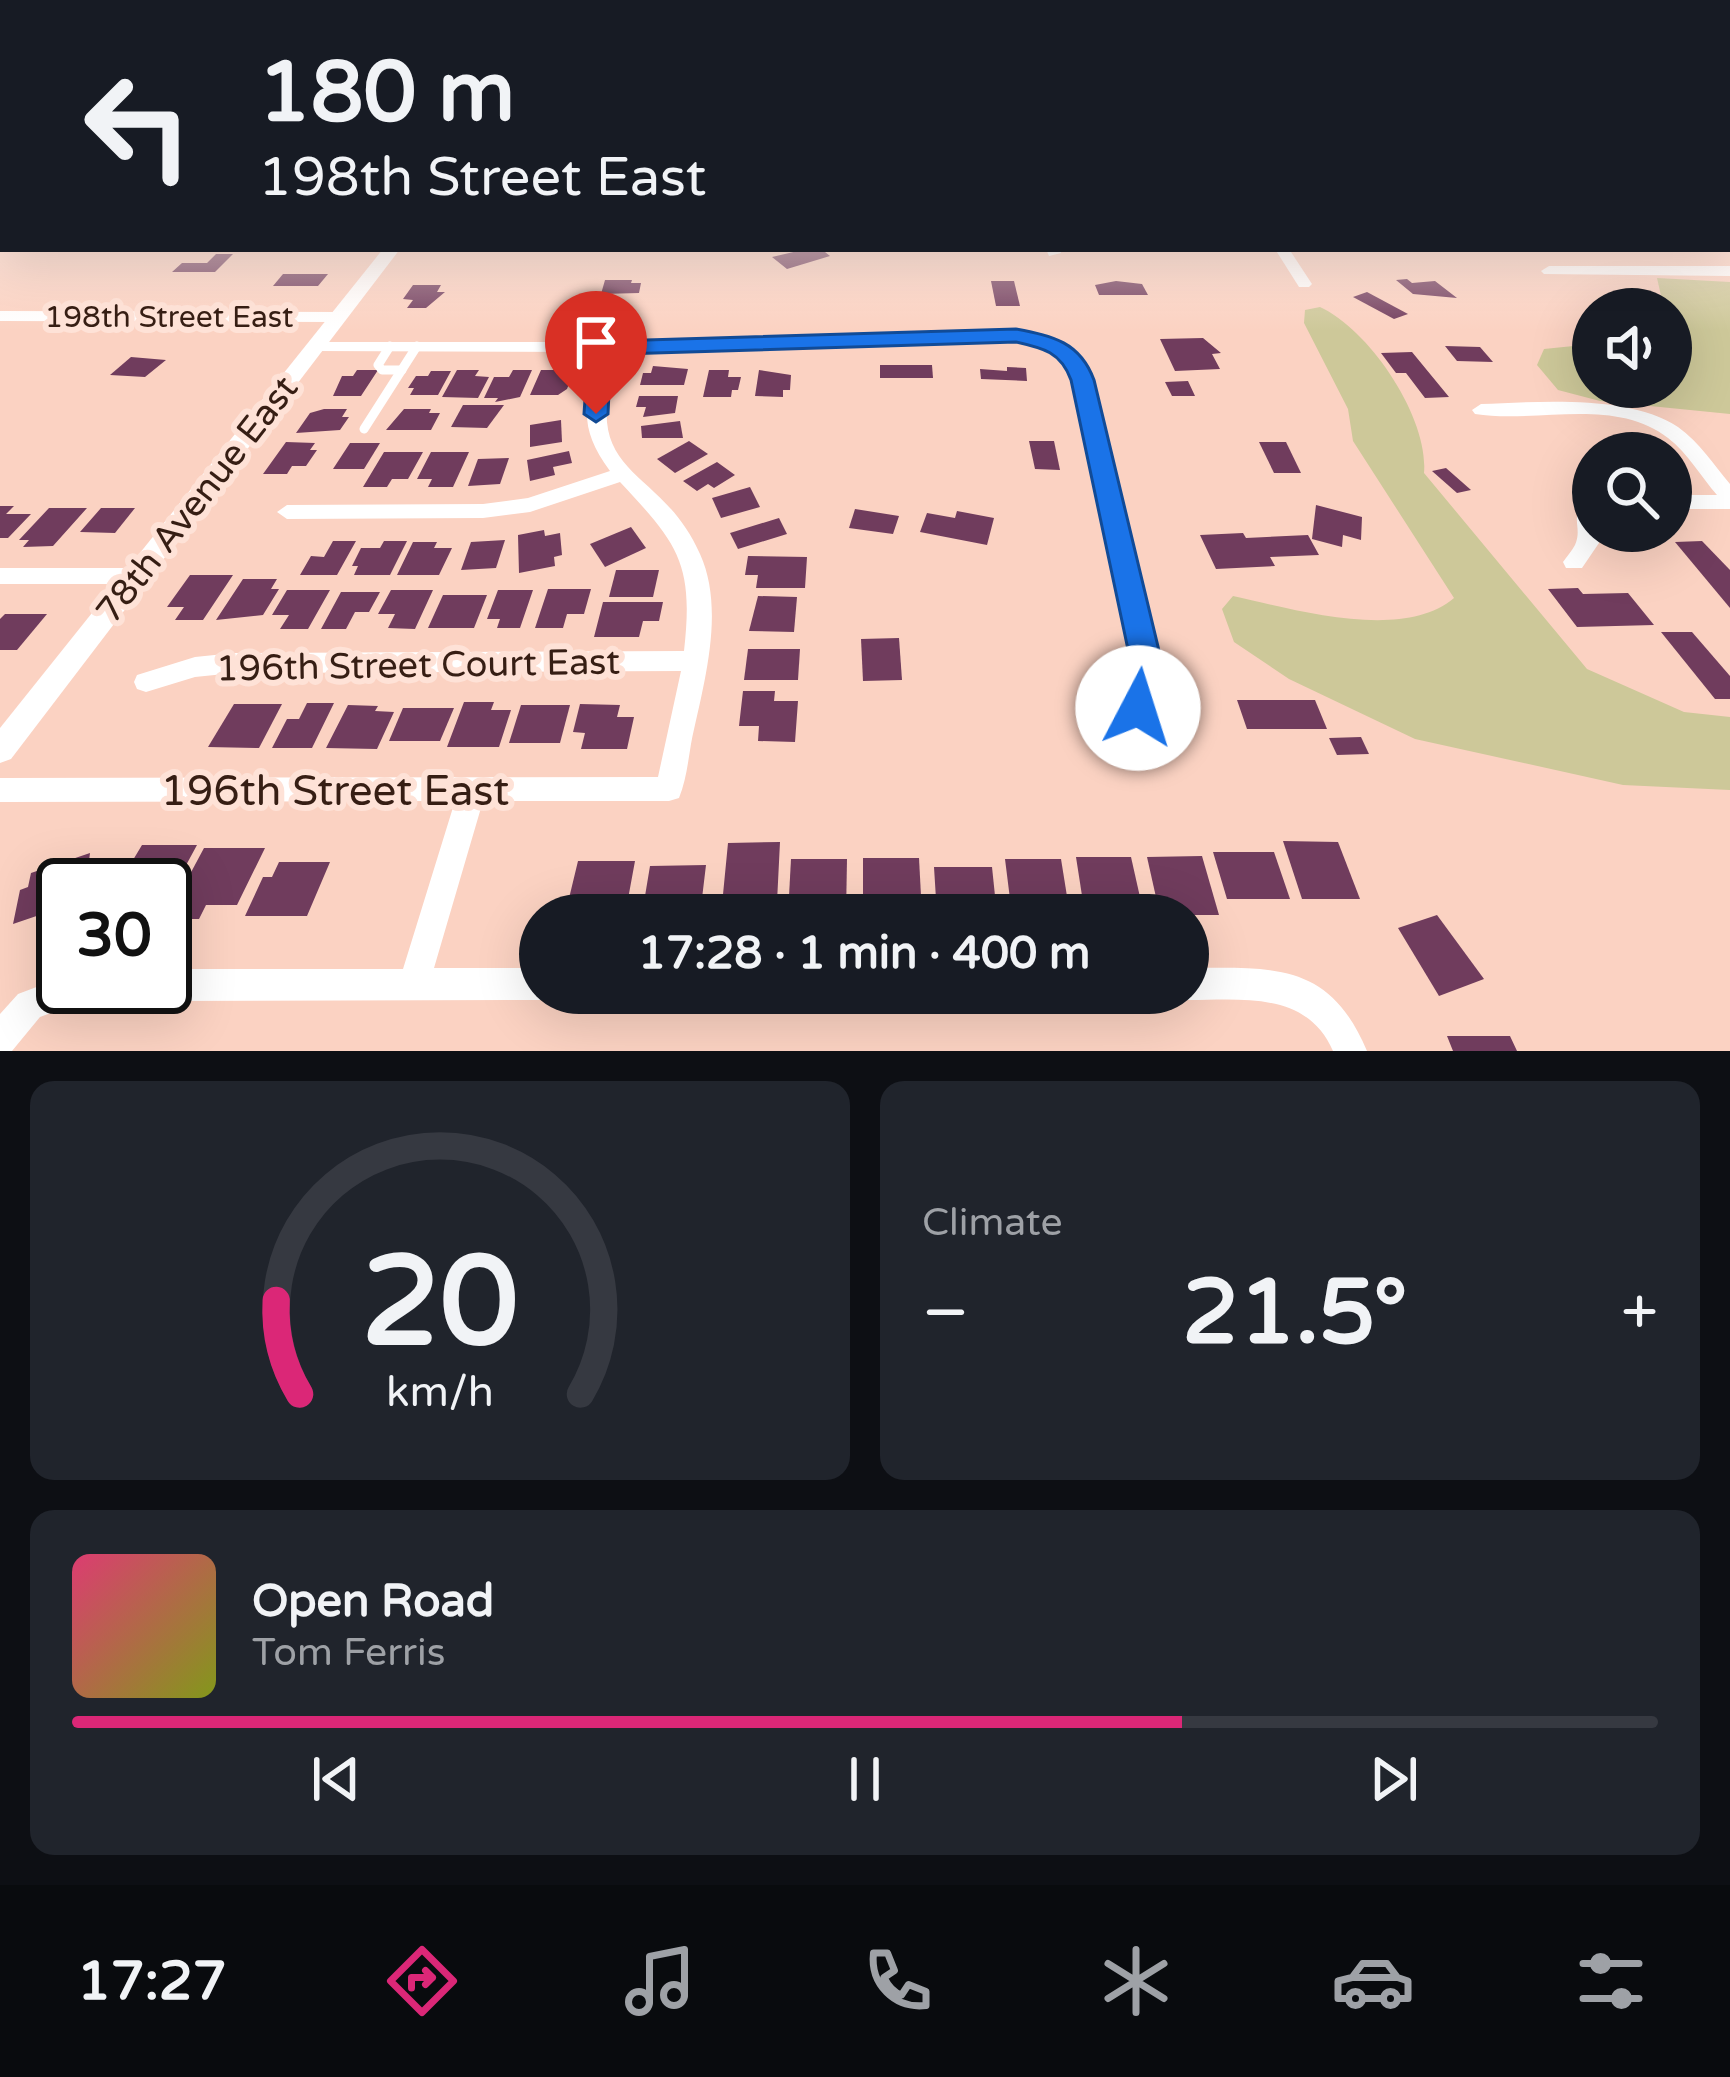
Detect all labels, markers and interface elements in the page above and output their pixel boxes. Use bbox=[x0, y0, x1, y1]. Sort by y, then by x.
text: 180 m bbox=[258, 43, 515, 144]
icon: left bbox=[60, 48, 216, 204]
text: 198th Street East bbox=[258, 145, 706, 210]
map controls bbox=[1572, 288, 1692, 552]
button: sound bbox=[1572, 288, 1692, 408]
pin bbox=[545, 291, 647, 414]
street label: 198th Street East bbox=[44, 299, 294, 336]
icon: arrive bbox=[563, 309, 629, 375]
street label: 78th Avenue East bbox=[87, 368, 307, 632]
button: search bbox=[1572, 432, 1692, 552]
street label: 196th Street Court East bbox=[216, 640, 620, 691]
position arrow bbox=[1075, 645, 1201, 771]
street label: 196th Street East bbox=[161, 766, 509, 817]
speed limit sign: 30 bbox=[36, 858, 192, 1014]
text: 17:28 · 1 min · 400 m bbox=[638, 927, 1090, 981]
text: Climate bbox=[922, 1199, 1062, 1246]
text: 20 bbox=[362, 1228, 518, 1379]
text: 21.5° bbox=[1182, 1259, 1408, 1368]
text: − bbox=[922, 1273, 969, 1353]
text: + bbox=[1621, 1273, 1658, 1353]
text: km/h bbox=[386, 1366, 494, 1417]
text: Open Road bbox=[252, 1575, 494, 1629]
text: Tom Ferris bbox=[252, 1629, 445, 1676]
icon: previous bbox=[303, 1746, 369, 1812]
icon: pause bbox=[832, 1746, 898, 1812]
icon: next bbox=[1361, 1746, 1427, 1812]
icon: directions bbox=[380, 1939, 464, 2023]
icon: music bbox=[618, 1939, 702, 2023]
icon: phone bbox=[856, 1939, 940, 2023]
icon: climate bbox=[1094, 1939, 1178, 2023]
icon: car bbox=[1331, 1939, 1415, 2023]
icon: filters bbox=[1569, 1939, 1653, 2023]
text: 17:27 bbox=[77, 1949, 227, 2014]

